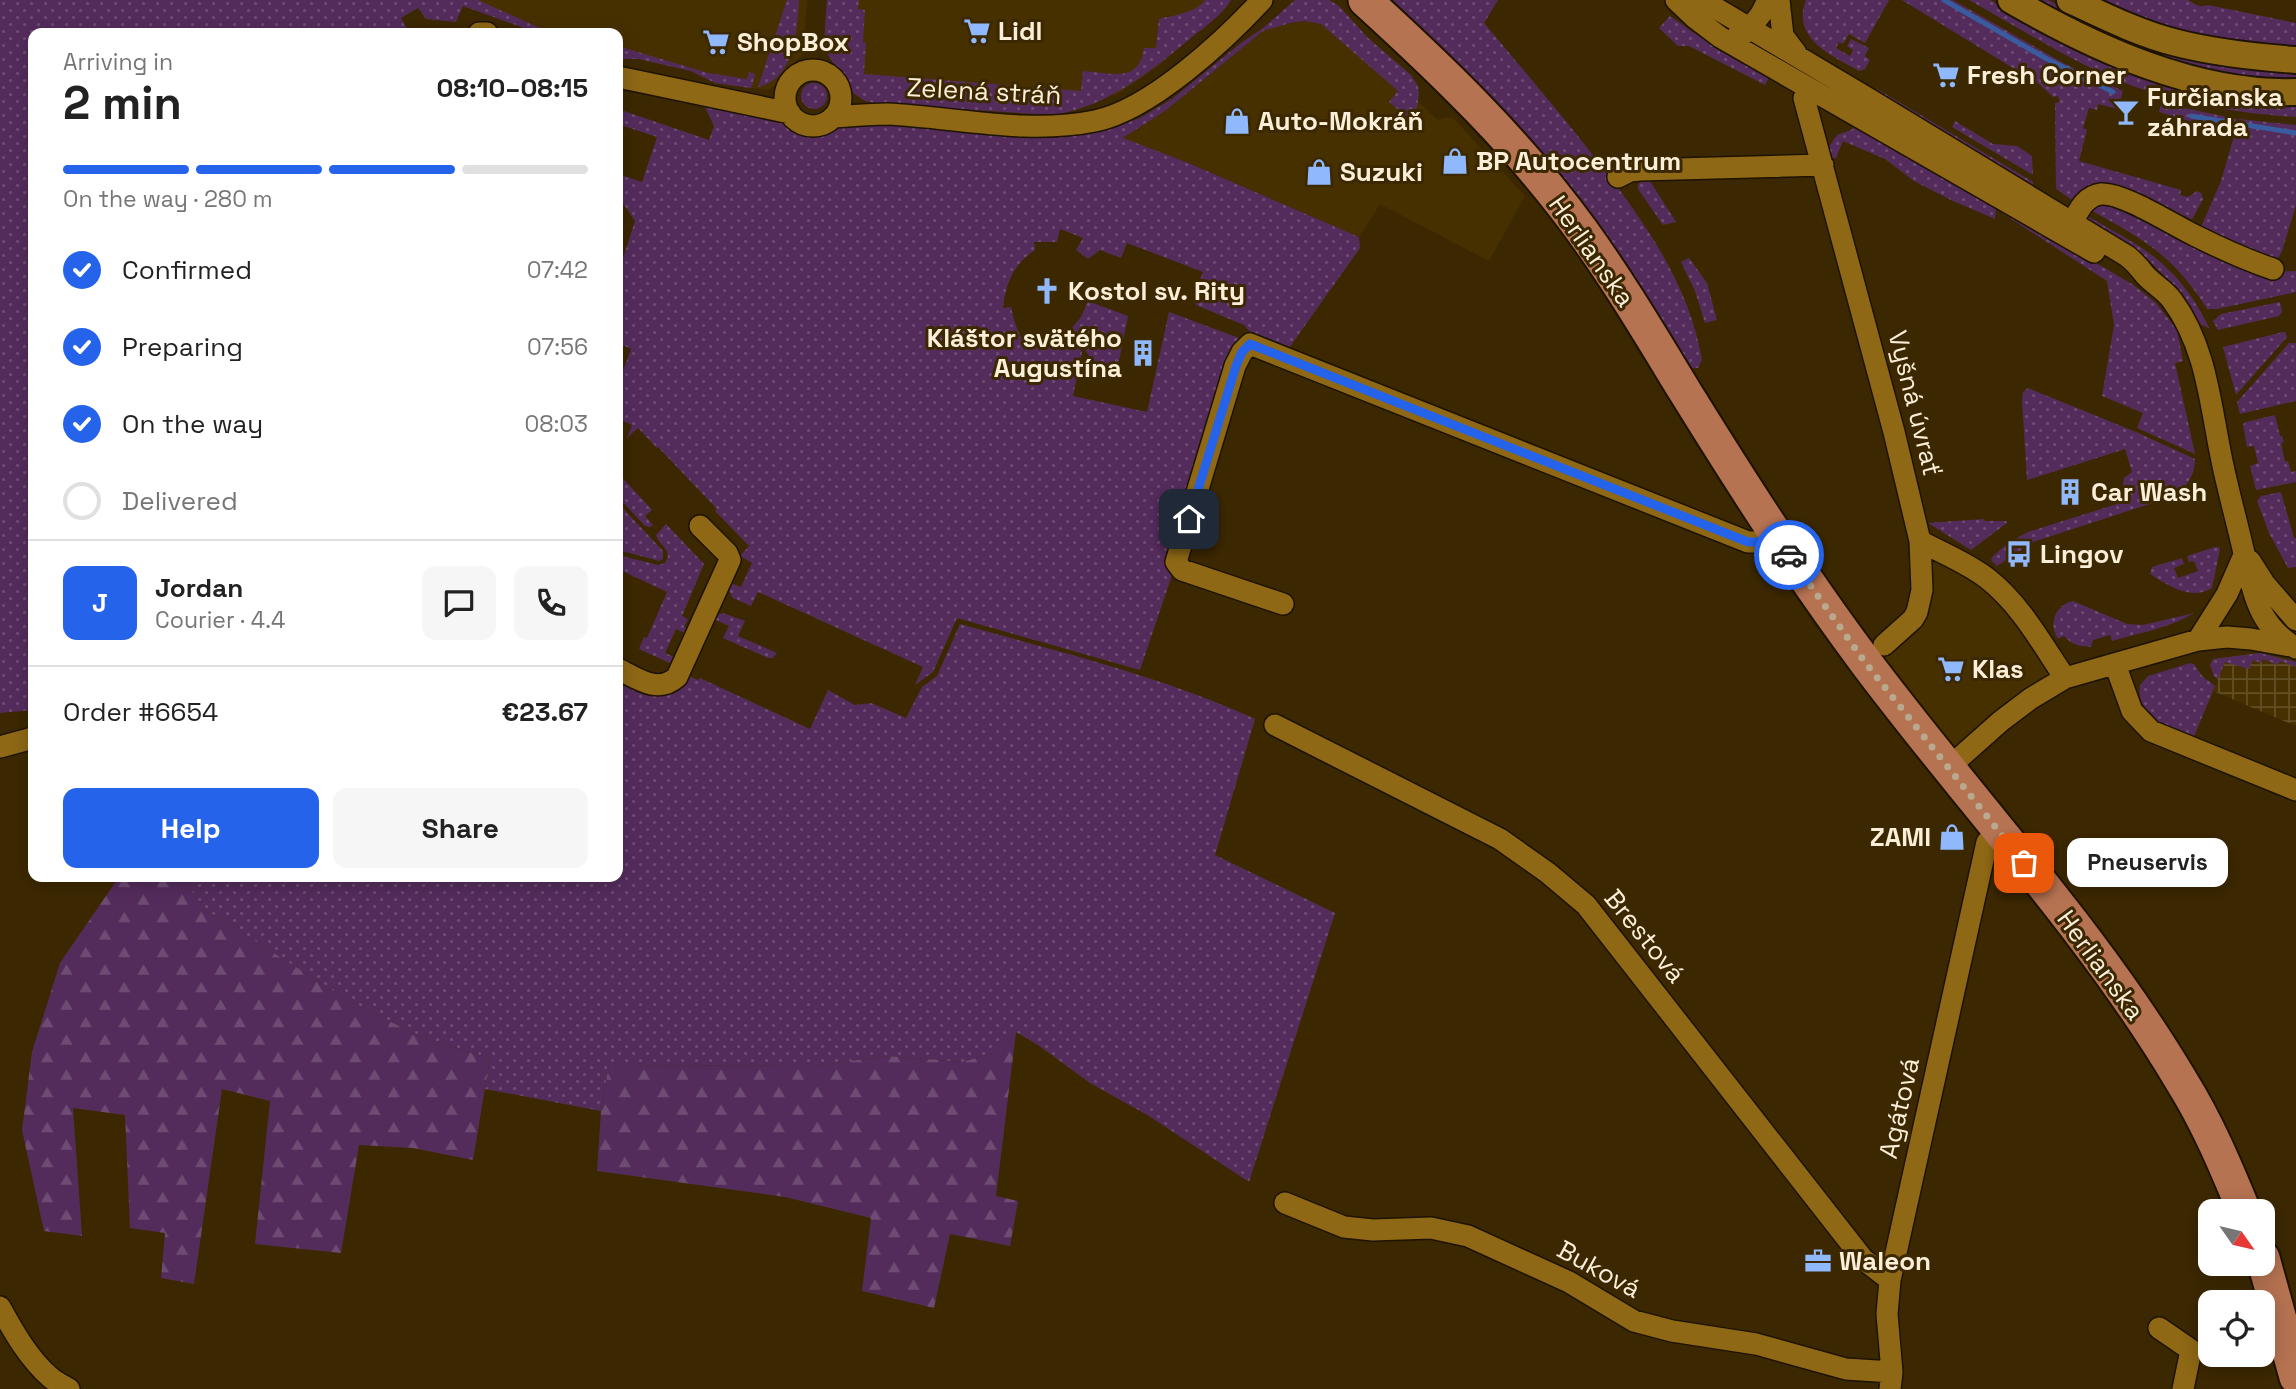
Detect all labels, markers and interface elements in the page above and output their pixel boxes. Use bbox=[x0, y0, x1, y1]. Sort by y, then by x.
place label: Lidl bbox=[998, 14, 1043, 48]
supermarket icon: Lidl bbox=[962, 16, 992, 46]
place label: ShopBox bbox=[737, 25, 849, 59]
supermarket icon: ShopBox bbox=[701, 27, 731, 57]
text: Arriving in bbox=[63, 47, 173, 77]
place label: Fresh Corner bbox=[1967, 58, 2126, 92]
supermarket icon: Fresh Corner bbox=[1931, 60, 1961, 90]
street label: Zelená stráň bbox=[906, 70, 1062, 112]
text: 08:10–08:15 bbox=[436, 71, 588, 105]
text: 2 min bbox=[63, 74, 182, 132]
place label: Furčianska záhrada bbox=[2147, 80, 2283, 144]
bar icon: Furčianska záhrada bbox=[2111, 97, 2141, 127]
place label: Auto-Mokráň bbox=[1258, 104, 1424, 138]
shop icon: Auto-Mokráň bbox=[1222, 106, 1252, 136]
place label: BP Autocentrum bbox=[1476, 144, 1681, 178]
shop icon: BP Autocentrum bbox=[1440, 146, 1470, 176]
place label: Suzuki bbox=[1340, 155, 1423, 189]
shop icon: Suzuki bbox=[1304, 157, 1334, 187]
text: On the way · 280 m bbox=[63, 184, 273, 214]
street label: Herlianska bbox=[1541, 189, 1643, 313]
icon: check bbox=[63, 251, 101, 289]
text: Confirmed bbox=[122, 253, 252, 287]
text: 07:42 bbox=[527, 255, 588, 285]
place label: Kostol sv. Rity bbox=[1068, 274, 1245, 308]
church icon: Kostol sv. Rity bbox=[1032, 276, 1062, 306]
place label: Kláštor svätého Augustína bbox=[927, 321, 1122, 385]
street label: Vyšná úvrať bbox=[1881, 327, 1949, 479]
icon: check bbox=[63, 328, 101, 366]
text: Preparing bbox=[122, 330, 243, 364]
text: 07:56 bbox=[527, 332, 588, 362]
building icon: Kláštor svätého Augustína bbox=[1128, 338, 1158, 368]
icon: check bbox=[63, 405, 101, 443]
text: On the way bbox=[122, 407, 263, 441]
text: 08:03 bbox=[524, 409, 588, 439]
place label: Car Wash bbox=[2091, 475, 2207, 509]
building icon: Car Wash bbox=[2055, 477, 2085, 507]
text: Delivered bbox=[122, 484, 238, 518]
pin bbox=[1159, 489, 1219, 549]
icon: home bbox=[1170, 500, 1208, 538]
courier bbox=[1754, 520, 1824, 590]
icon: car bbox=[1770, 536, 1808, 574]
place label: Lingov bbox=[2040, 537, 2123, 571]
bus stop icon: Lingov bbox=[2004, 539, 2034, 569]
button: chat bbox=[422, 566, 496, 640]
button: phone bbox=[514, 566, 588, 640]
text: Jordan bbox=[155, 571, 243, 605]
text: J bbox=[92, 586, 108, 620]
text: Courier · 4.4 bbox=[155, 605, 285, 635]
place label: Klas bbox=[1972, 652, 2024, 686]
supermarket icon: Klas bbox=[1936, 654, 1966, 684]
text: Order #6654 bbox=[63, 695, 218, 729]
text: €23.67 bbox=[502, 695, 588, 729]
button: Help bbox=[63, 788, 319, 868]
button: Share bbox=[333, 788, 588, 868]
place label: ZAMI bbox=[1870, 820, 1931, 854]
shop icon: ZAMI bbox=[1937, 822, 1967, 852]
pin bbox=[1994, 833, 2054, 893]
callout: Pneuservis bbox=[2066, 838, 2227, 888]
icon: bag bbox=[2005, 844, 2043, 882]
text: Pneuservis bbox=[2087, 847, 2208, 877]
street label: Brestová bbox=[1597, 882, 1693, 990]
street label: Herlianska bbox=[2050, 903, 2152, 1027]
street label: Agátová bbox=[1871, 1054, 1927, 1162]
north arrow bbox=[2198, 1199, 2275, 1276]
map controls bbox=[2198, 1199, 2275, 1367]
street label: Buková bbox=[1551, 1232, 1647, 1306]
place label: Waleon bbox=[1839, 1244, 1931, 1278]
office icon: Waleon bbox=[1803, 1246, 1833, 1276]
button: locate bbox=[2198, 1290, 2275, 1367]

